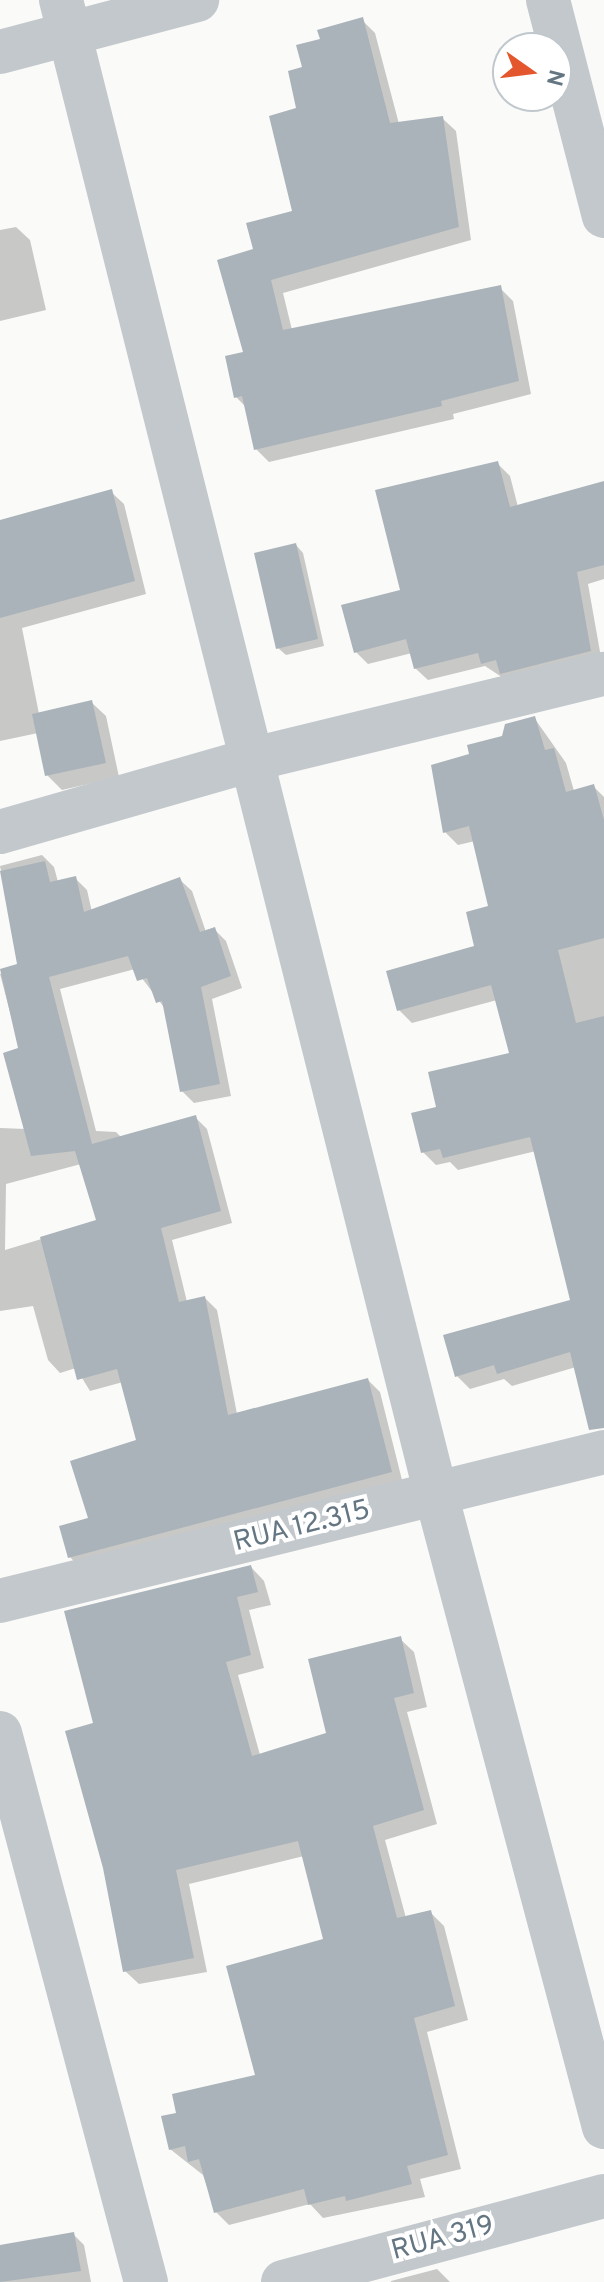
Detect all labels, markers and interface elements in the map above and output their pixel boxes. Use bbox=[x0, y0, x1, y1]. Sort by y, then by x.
north arrow bbox=[492, 32, 572, 112]
text: N bbox=[539, 67, 569, 88]
street label: RUA 12.315 bbox=[230, 1494, 374, 1560]
street label: RUA 319 bbox=[387, 2209, 499, 2269]

